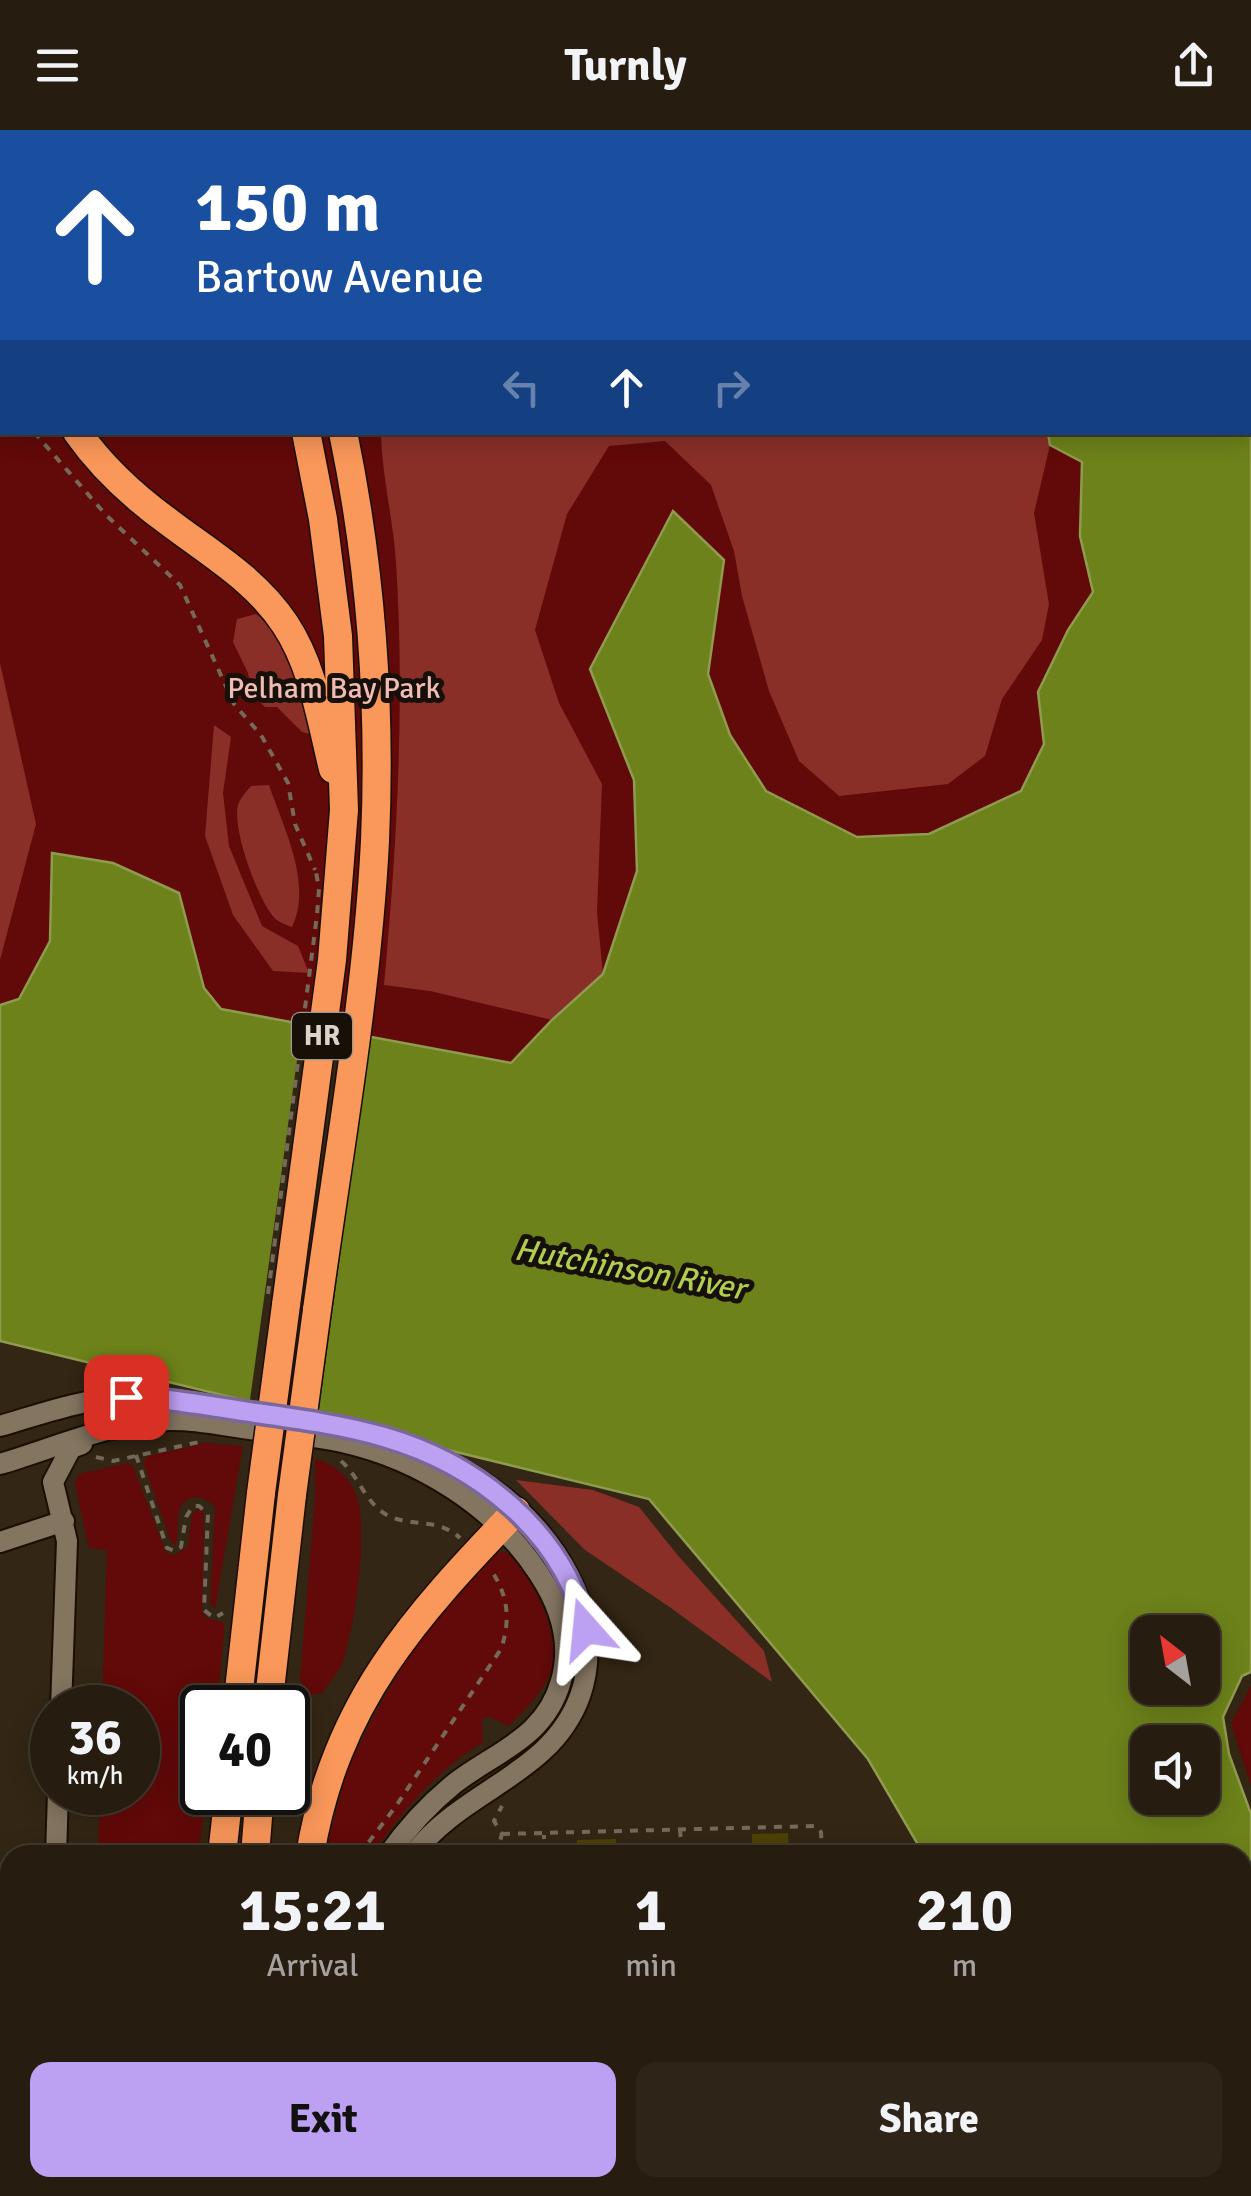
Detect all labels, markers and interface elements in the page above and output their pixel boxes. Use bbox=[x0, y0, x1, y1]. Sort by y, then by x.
icon: menu bbox=[30, 38, 85, 93]
text: Turnly bbox=[564, 38, 687, 93]
icon: share bbox=[1166, 38, 1221, 93]
text: 150 m bbox=[195, 164, 380, 250]
icon: ahead bbox=[30, 170, 160, 300]
text: Bartow Avenue bbox=[195, 250, 484, 305]
icon: left bbox=[494, 360, 549, 415]
icon: ahead bbox=[599, 360, 654, 415]
icon: right bbox=[704, 360, 759, 415]
park label: Pelham Bay Park bbox=[227, 670, 441, 707]
road number: HR bbox=[292, 1013, 352, 1059]
water label: Hutchinson River bbox=[512, 1230, 752, 1309]
pin bbox=[84, 1355, 169, 1440]
icon: arrive bbox=[99, 1370, 154, 1425]
position arrow bbox=[534, 1577, 638, 1681]
north arrow bbox=[1130, 1615, 1220, 1705]
map controls bbox=[1130, 1615, 1220, 1815]
speed limit sign: 40 bbox=[180, 1685, 310, 1815]
text: 36 bbox=[68, 1707, 122, 1769]
button: sound bbox=[1130, 1725, 1220, 1815]
text: km/h bbox=[67, 1760, 123, 1791]
text: 15:21 bbox=[239, 1874, 386, 1948]
text: 1 bbox=[635, 1874, 667, 1948]
text: 210 bbox=[916, 1874, 1013, 1948]
text: Arrival bbox=[267, 1946, 359, 1985]
text: min bbox=[625, 1946, 677, 1985]
text: m bbox=[952, 1946, 977, 1985]
button: Exit bbox=[30, 2062, 616, 2177]
button: Share bbox=[636, 2062, 1222, 2177]

